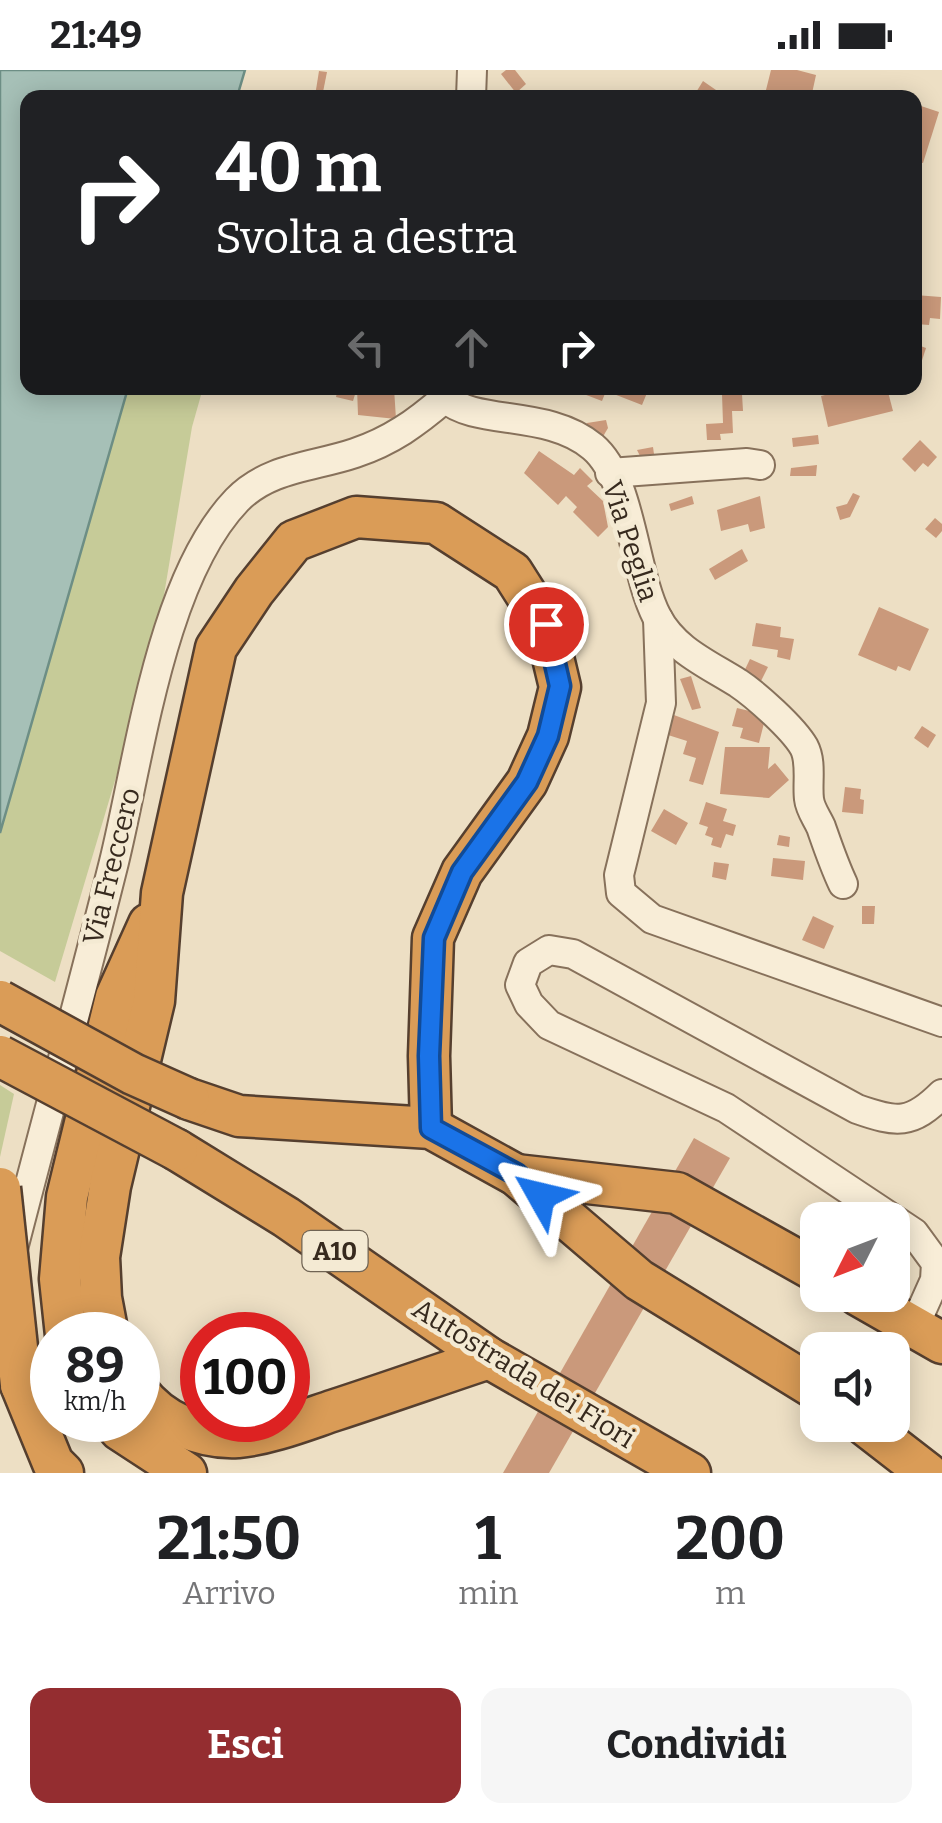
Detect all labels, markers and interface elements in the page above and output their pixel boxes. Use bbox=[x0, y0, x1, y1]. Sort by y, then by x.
text: 21:49 bbox=[50, 12, 142, 58]
text: 40 m bbox=[215, 126, 381, 210]
icon: right bbox=[50, 130, 180, 260]
text: Svolta a destra bbox=[215, 211, 517, 265]
icon: left bbox=[339, 320, 394, 375]
icon: ahead bbox=[444, 320, 499, 375]
icon: right bbox=[549, 320, 604, 375]
street label: Via Peglia bbox=[595, 477, 666, 606]
pin bbox=[504, 582, 589, 667]
icon: arrive bbox=[519, 597, 574, 652]
street label: Via Freccero bbox=[76, 784, 147, 948]
position arrow bbox=[489, 1144, 593, 1248]
north arrow bbox=[800, 1202, 910, 1312]
map controls bbox=[800, 1202, 910, 1442]
road number: A10 bbox=[302, 1231, 368, 1271]
street label: Autostrada dei Fiori bbox=[407, 1292, 641, 1455]
speed limit sign: 100 bbox=[180, 1312, 310, 1442]
button: sound bbox=[800, 1332, 910, 1442]
text: 89 bbox=[65, 1335, 125, 1395]
text: km/h bbox=[64, 1387, 126, 1417]
text: 21:50 bbox=[157, 1503, 301, 1575]
text: 1 bbox=[475, 1503, 501, 1575]
text: 200 bbox=[675, 1503, 785, 1575]
text: Arrivo bbox=[183, 1574, 276, 1612]
text: min bbox=[458, 1574, 518, 1612]
text: m bbox=[715, 1574, 745, 1612]
button: Esci bbox=[30, 1688, 461, 1803]
button: Condividi bbox=[481, 1688, 912, 1803]

